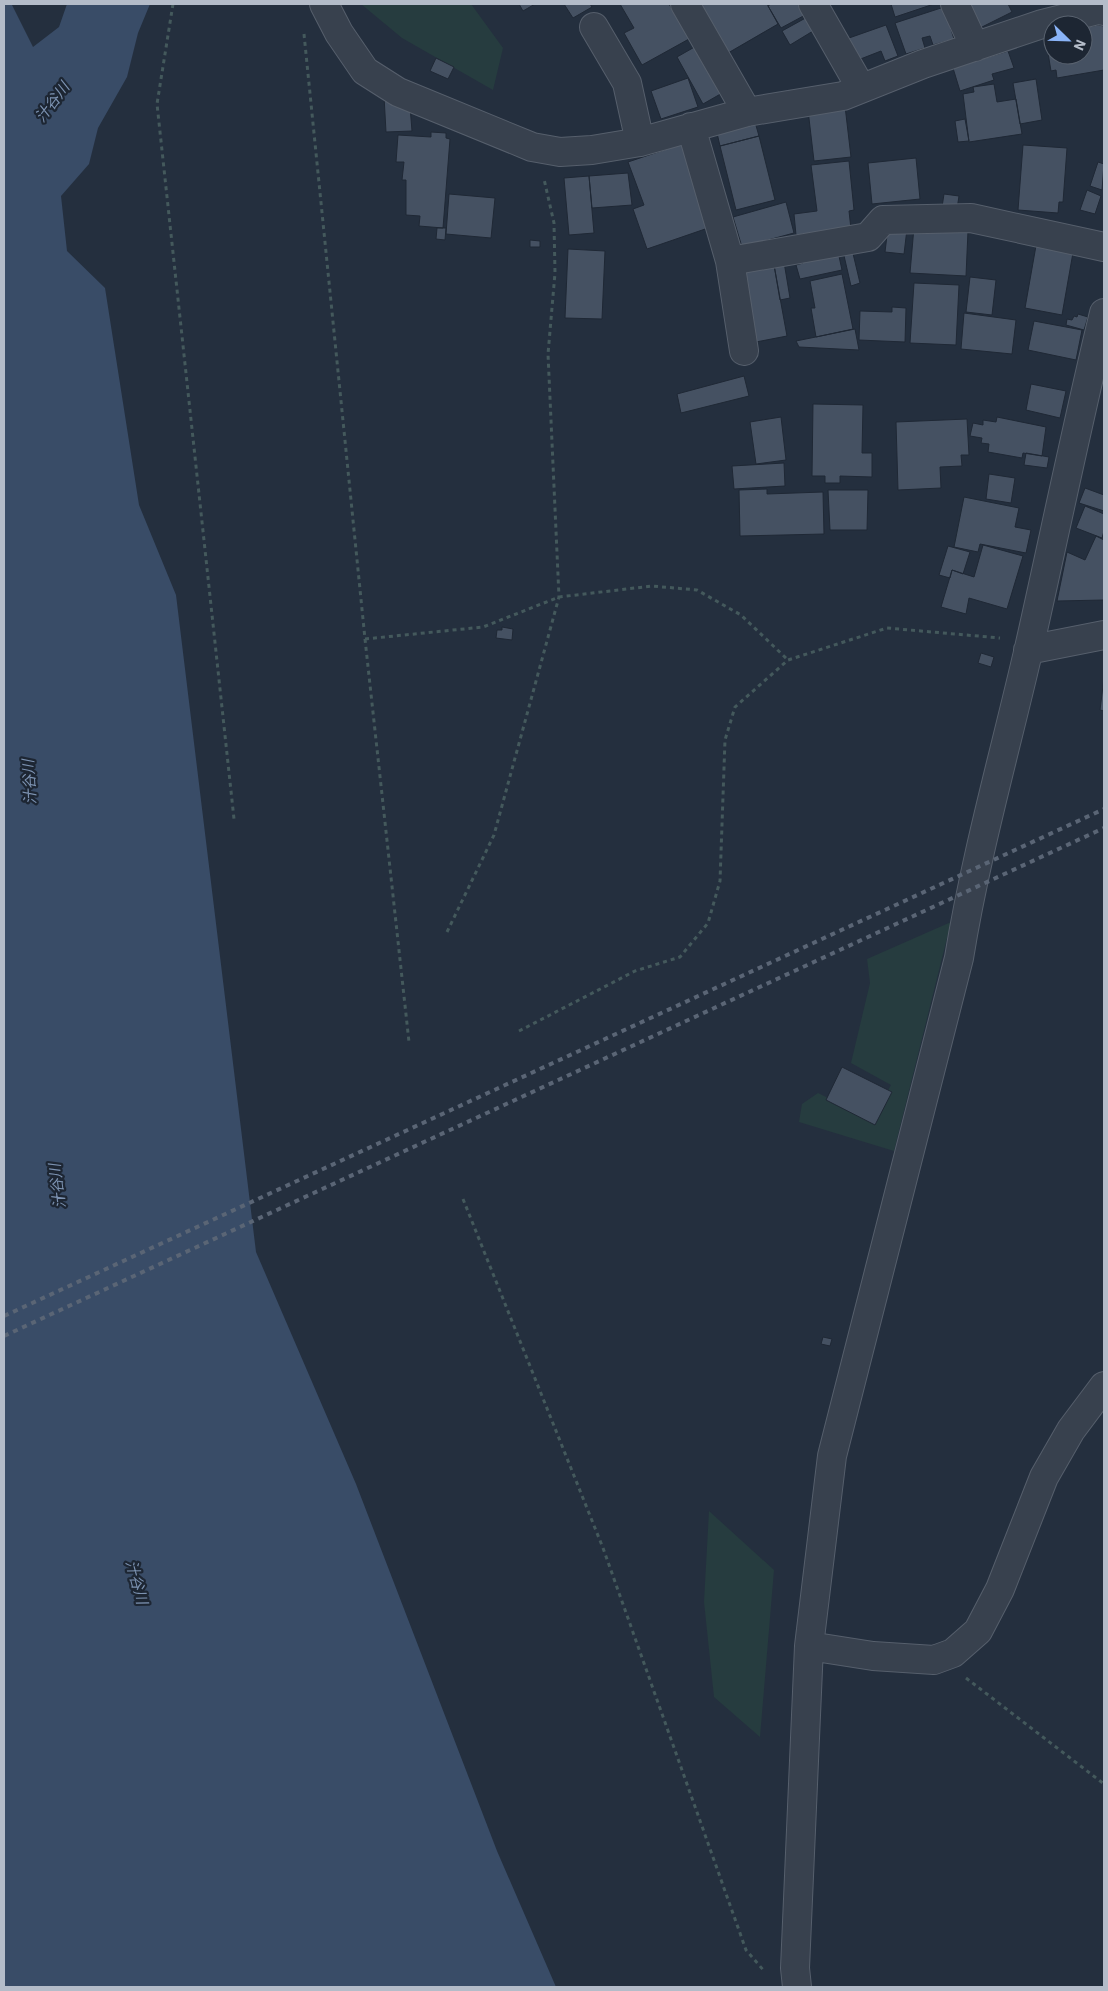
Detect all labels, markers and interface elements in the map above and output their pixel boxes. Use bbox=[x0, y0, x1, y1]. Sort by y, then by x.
north arrow bbox=[1043, 15, 1093, 65]
text: N bbox=[1070, 37, 1090, 53]
water label: 汁谷川 bbox=[31, 77, 74, 126]
water label: 汁谷川 bbox=[18, 757, 40, 805]
water label: 汁谷川 bbox=[45, 1161, 69, 1209]
water label: 汁谷川 bbox=[122, 1558, 153, 1608]

